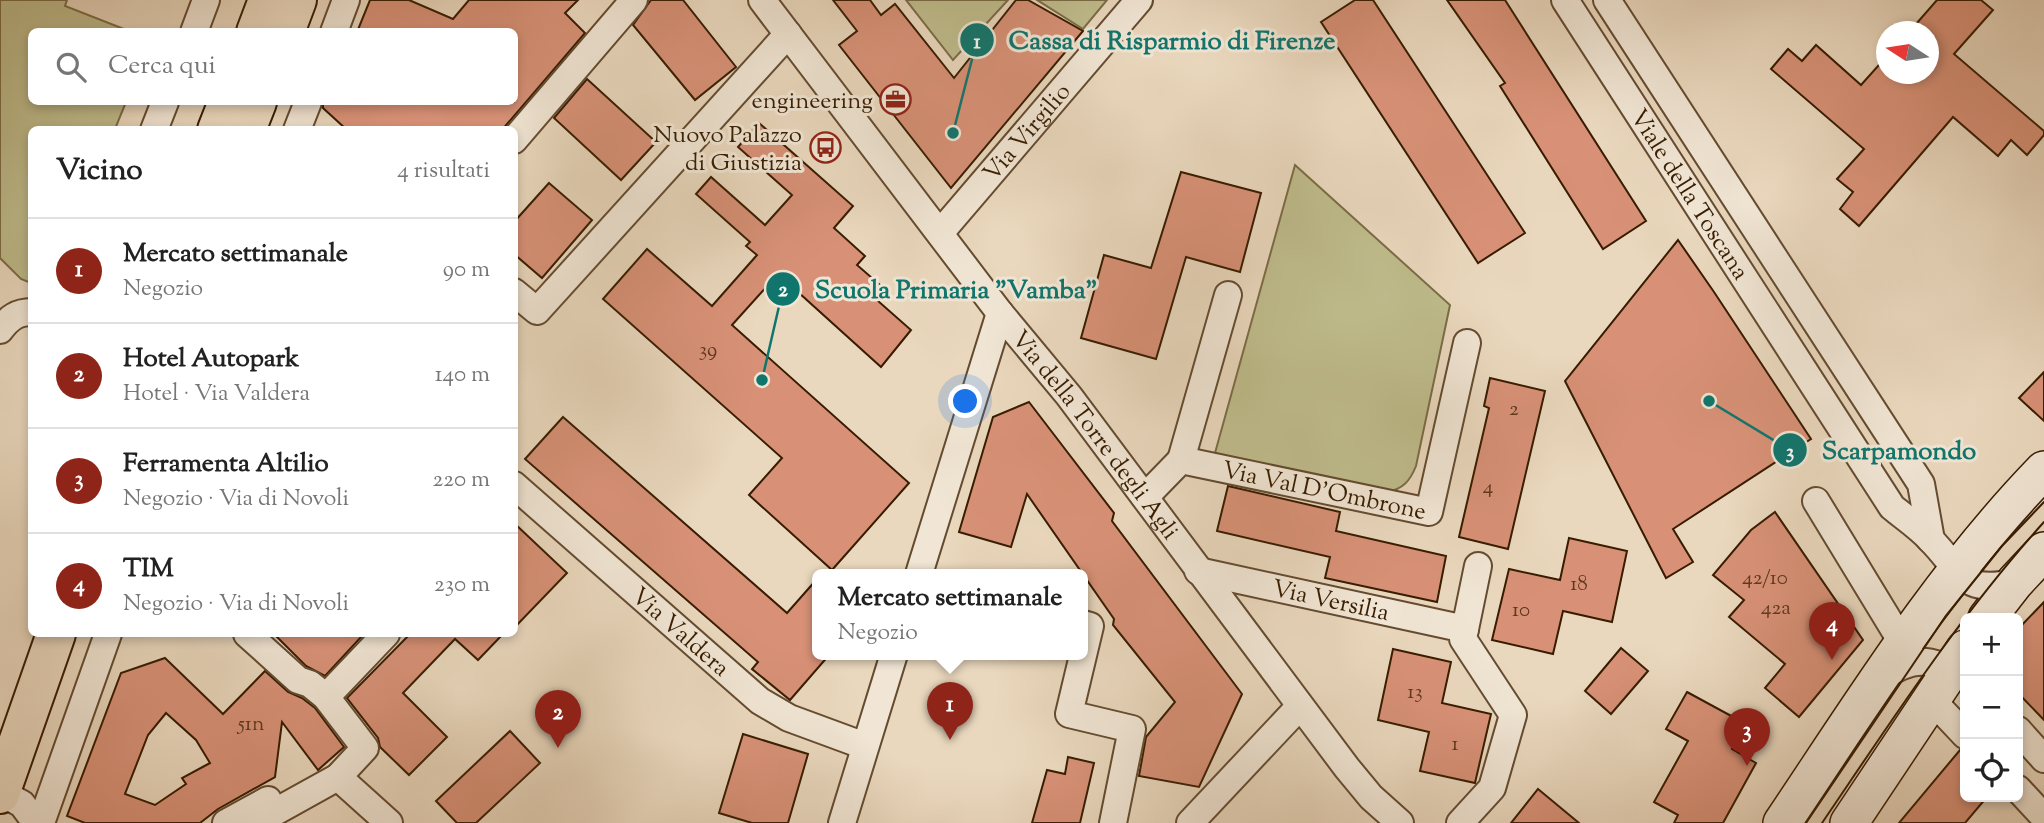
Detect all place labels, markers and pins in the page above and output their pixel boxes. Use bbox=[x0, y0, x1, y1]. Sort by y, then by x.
callout: Cassa di Risparmio di Firenze bbox=[960, 17, 1350, 64]
office icon: engineering bbox=[879, 83, 913, 117]
place label: engineering bbox=[752, 85, 873, 119]
place label: Nuovo Palazzo di Giustizia bbox=[653, 119, 802, 181]
bus stop icon: Nuovo Palazzo di Giustizia bbox=[808, 131, 842, 165]
callout: Scuola Primaria "Vamba" bbox=[765, 265, 1111, 312]
callout: Scarpamondo bbox=[1773, 427, 1990, 474]
pin: 4 bbox=[1809, 602, 1855, 660]
pin: 1 bbox=[927, 682, 973, 740]
pin: 2 bbox=[535, 690, 581, 748]
pin: 3 bbox=[1724, 708, 1770, 766]

